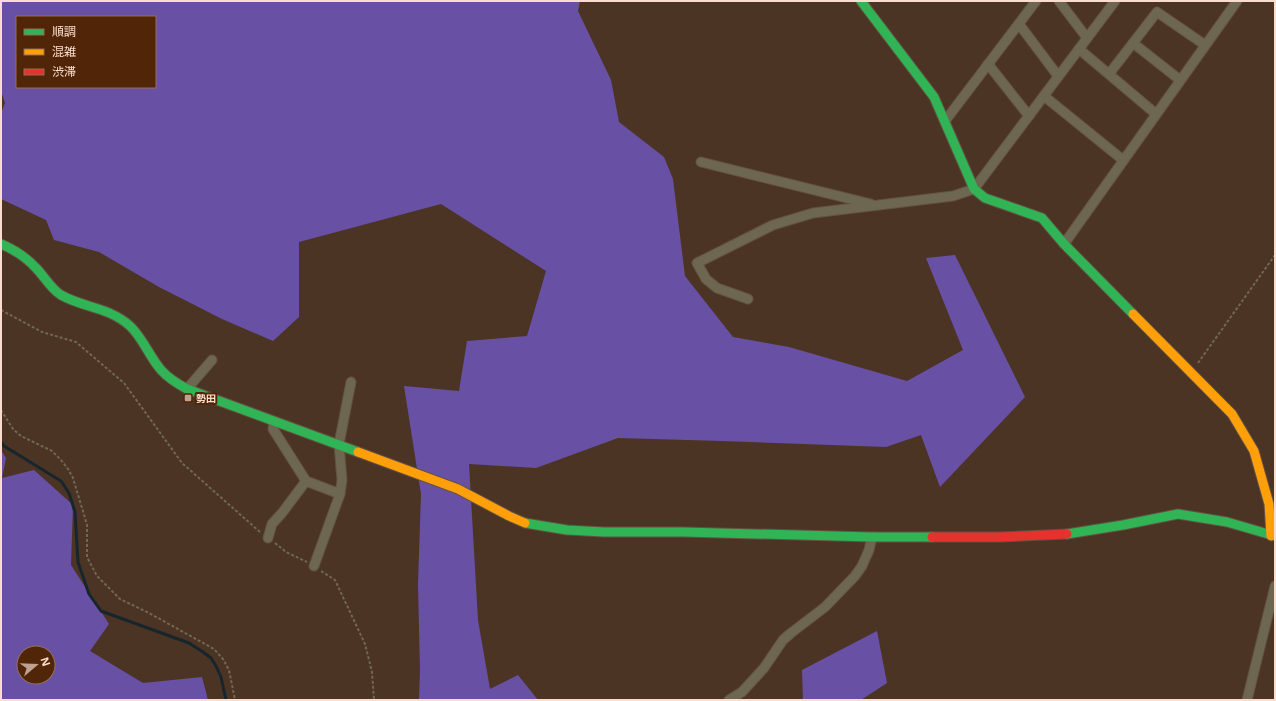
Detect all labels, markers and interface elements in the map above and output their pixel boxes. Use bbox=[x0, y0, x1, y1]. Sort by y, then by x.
legend bbox=[16, 16, 156, 88]
text: 順調 bbox=[52, 23, 76, 40]
text: 混雑 bbox=[52, 43, 76, 60]
text: 渋滞 bbox=[52, 63, 76, 80]
place label: 勢田 bbox=[196, 391, 216, 405]
marker: 勢田 bbox=[183, 393, 193, 403]
north arrow bbox=[16, 645, 56, 685]
text: N bbox=[37, 655, 54, 668]

